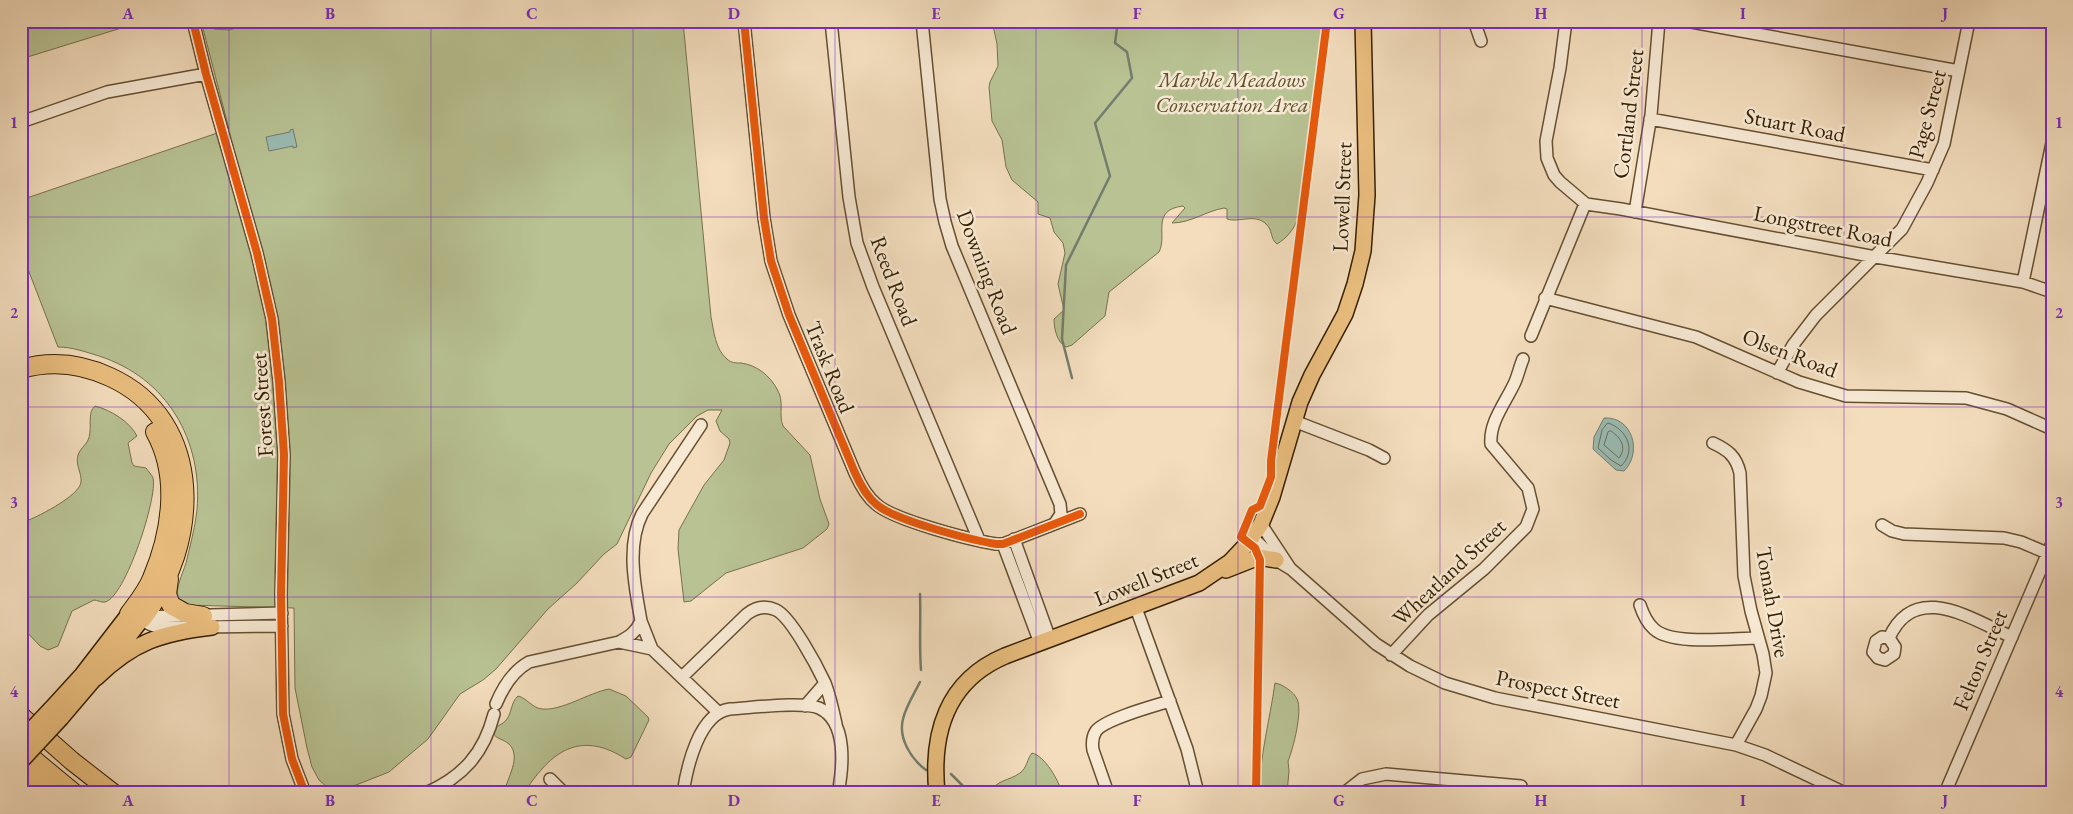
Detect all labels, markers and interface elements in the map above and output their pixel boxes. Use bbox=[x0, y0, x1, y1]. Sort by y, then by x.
text: A bbox=[121, 3, 134, 24]
text: B bbox=[325, 3, 335, 24]
text: C bbox=[526, 3, 538, 24]
text: D bbox=[728, 3, 740, 24]
text: E bbox=[931, 3, 941, 24]
text: F bbox=[1133, 3, 1142, 24]
text: G bbox=[1333, 3, 1345, 24]
text: H bbox=[1535, 3, 1548, 24]
text: I bbox=[1740, 3, 1746, 24]
text: J bbox=[1940, 3, 1948, 24]
street label: Cortland Street bbox=[1606, 47, 1650, 180]
park label: Marble Meadows Conservation Area bbox=[1155, 65, 1309, 119]
street label: Page Street bbox=[1901, 66, 1953, 162]
street label: Stuart Road bbox=[1742, 101, 1849, 149]
text: 1 bbox=[10, 112, 18, 133]
text: 1 bbox=[2055, 112, 2063, 133]
street label: Lowell Street bbox=[1326, 142, 1358, 252]
street label: Longstreet Road bbox=[1751, 198, 1896, 254]
street label: Downing Road bbox=[950, 206, 1024, 339]
street label: Reed Road bbox=[864, 232, 925, 331]
text: 2 bbox=[10, 302, 19, 323]
text: 2 bbox=[2055, 302, 2064, 323]
street label: Trask Road bbox=[798, 317, 862, 418]
street label: Olsen Road bbox=[1738, 322, 1843, 385]
street label: Forest Street bbox=[244, 352, 280, 458]
text: 3 bbox=[10, 492, 18, 513]
text: 3 bbox=[2055, 492, 2063, 513]
street label: Wheatland Street bbox=[1386, 512, 1512, 632]
street label: Tomah Drive bbox=[1749, 544, 1797, 660]
street label: Lowell Street bbox=[1090, 545, 1202, 613]
street label: Felton Street bbox=[1946, 605, 2014, 715]
street label: Prospect Street bbox=[1493, 663, 1623, 715]
text: 4 bbox=[10, 681, 19, 702]
text: 4 bbox=[2055, 681, 2064, 702]
text: A bbox=[121, 790, 134, 811]
text: B bbox=[325, 790, 335, 811]
text: C bbox=[526, 790, 538, 811]
text: D bbox=[728, 790, 740, 811]
text: E bbox=[931, 790, 941, 811]
text: F bbox=[1133, 790, 1142, 811]
text: G bbox=[1333, 790, 1345, 811]
text: H bbox=[1535, 790, 1548, 811]
text: I bbox=[1740, 790, 1746, 811]
text: J bbox=[1940, 790, 1948, 811]

